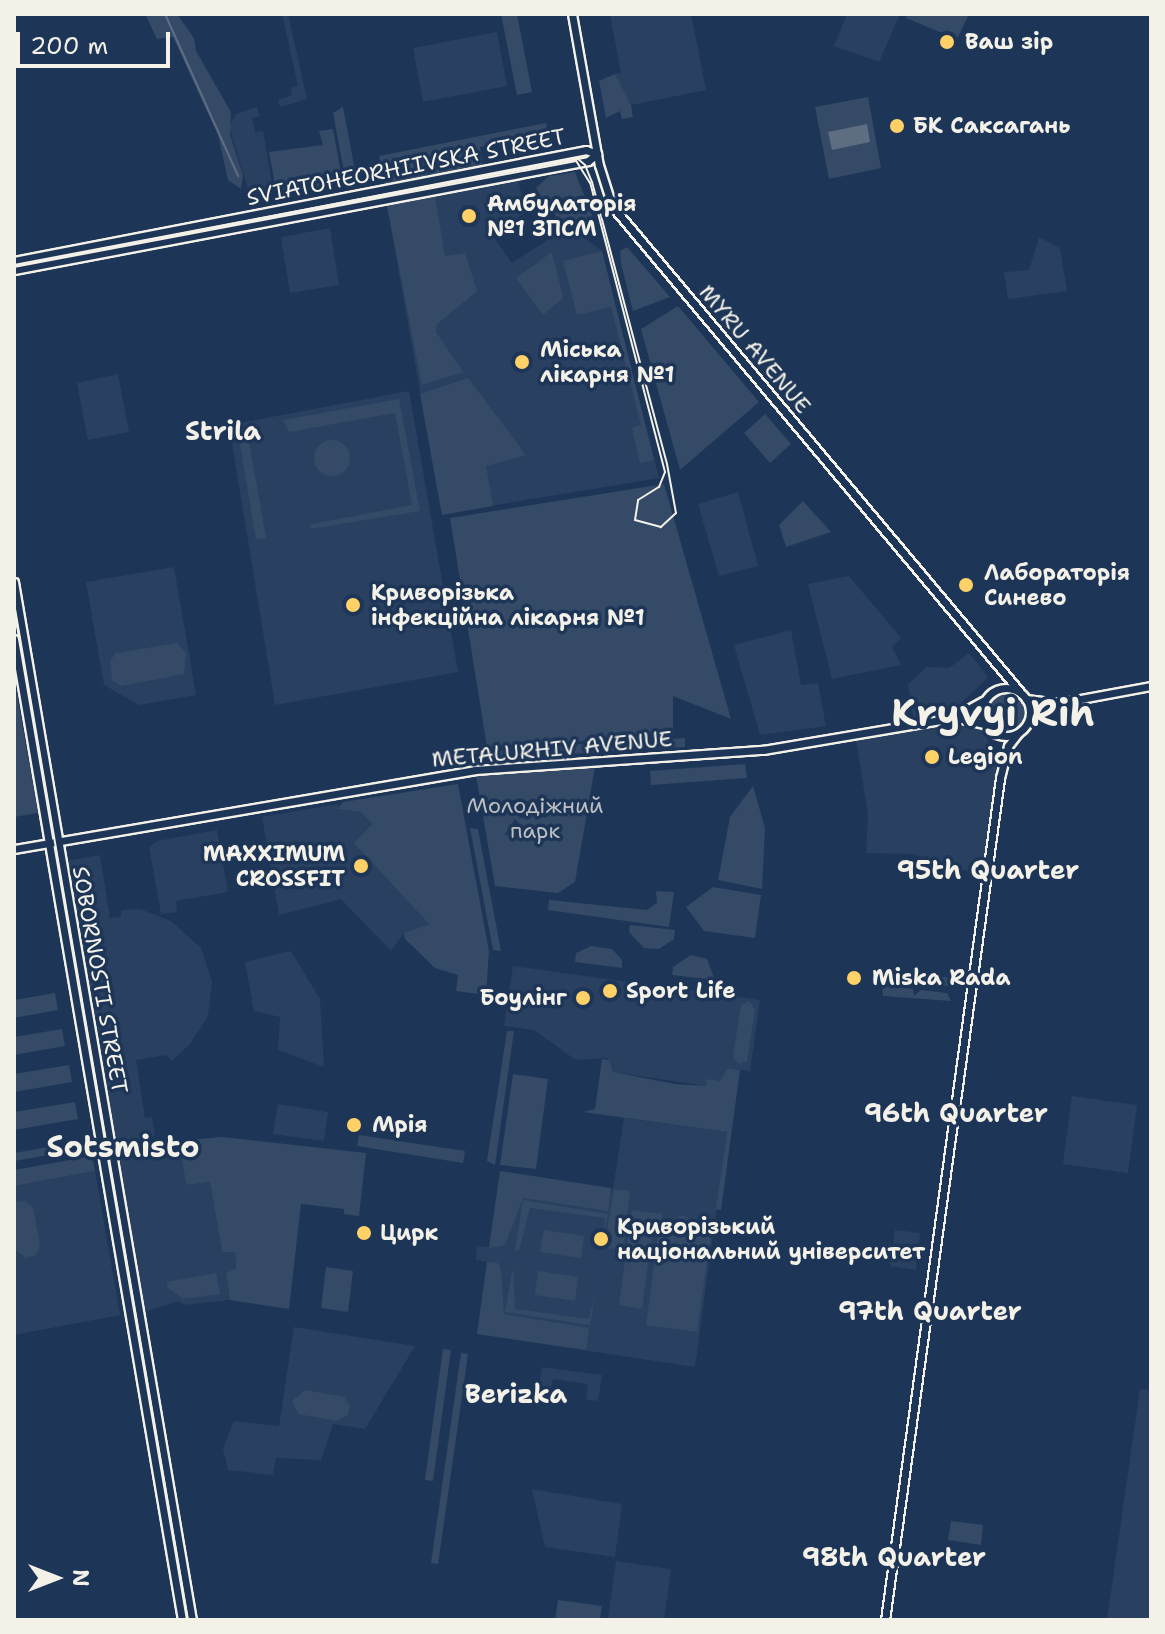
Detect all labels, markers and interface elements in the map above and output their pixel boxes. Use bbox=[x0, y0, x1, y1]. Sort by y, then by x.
scale bar bbox=[20, 16, 174, 66]
place label: Ваш зір bbox=[965, 29, 1053, 55]
text: 200 m bbox=[30, 30, 108, 62]
marker: Ваш зір bbox=[936, 31, 958, 53]
place label: БК Саксагань bbox=[913, 113, 1070, 139]
marker: БК Саксагань bbox=[888, 117, 906, 135]
street label: SVIATOHEORHIIVSKA STREET bbox=[244, 123, 568, 211]
place label: Амбулаторія №1 ЗПСМ bbox=[487, 190, 636, 242]
marker: Амбулаторія №1 ЗПСМ bbox=[458, 205, 480, 227]
street label: MYRU AVENUE bbox=[694, 279, 816, 419]
place label: Міська лікарня №1 bbox=[540, 336, 674, 388]
marker: Міська лікарня №1 bbox=[511, 351, 533, 373]
district label: Strila bbox=[185, 415, 261, 447]
place label: Лабораторія Синево bbox=[984, 559, 1130, 610]
marker: Лабораторія Синево bbox=[955, 574, 977, 596]
place label: Криворізька інфекційна лікарня №1 bbox=[371, 579, 645, 630]
marker: Криворізька інфекційна лікарня №1 bbox=[342, 594, 364, 616]
district label: Kryvyi Rih bbox=[891, 690, 1095, 736]
street label: METALURHIV AVENUE bbox=[431, 725, 673, 773]
place label: Legion bbox=[948, 744, 1023, 770]
marker: Legion bbox=[923, 748, 941, 766]
park label: Молодіжний парк bbox=[467, 792, 603, 844]
place label: MAXXIMUM CROSSFIT bbox=[203, 840, 345, 892]
district label: 95th Quarter bbox=[897, 854, 1079, 886]
marker: MAXXIMUM CROSSFIT bbox=[352, 857, 370, 875]
street label: SOBORNOSTI STREET bbox=[67, 864, 133, 1096]
place label: Miska Rada bbox=[872, 965, 1011, 991]
marker: Miska Rada bbox=[843, 967, 865, 989]
place label: Sport Life bbox=[626, 978, 735, 1004]
marker: Sport Life bbox=[601, 982, 619, 1000]
place label: Боулінг bbox=[480, 985, 567, 1011]
marker: Боулінг bbox=[574, 989, 592, 1007]
district label: 96th Quarter bbox=[864, 1097, 1048, 1129]
place label: Мрія bbox=[372, 1112, 427, 1138]
marker: Мрія bbox=[343, 1114, 365, 1136]
district label: Sotsmisto bbox=[47, 1129, 199, 1165]
place label: Криворізький національний університет bbox=[617, 1213, 925, 1264]
place label: Цирк bbox=[380, 1220, 438, 1246]
marker: Цирк bbox=[355, 1224, 373, 1242]
marker: Криворізький національний університет bbox=[592, 1230, 610, 1248]
district label: 97th Quarter bbox=[838, 1295, 1022, 1327]
district label: Berizka bbox=[465, 1378, 567, 1410]
north arrow bbox=[16, 1538, 96, 1618]
district label: 98th Quarter bbox=[802, 1541, 986, 1573]
text: N bbox=[66, 1569, 95, 1587]

